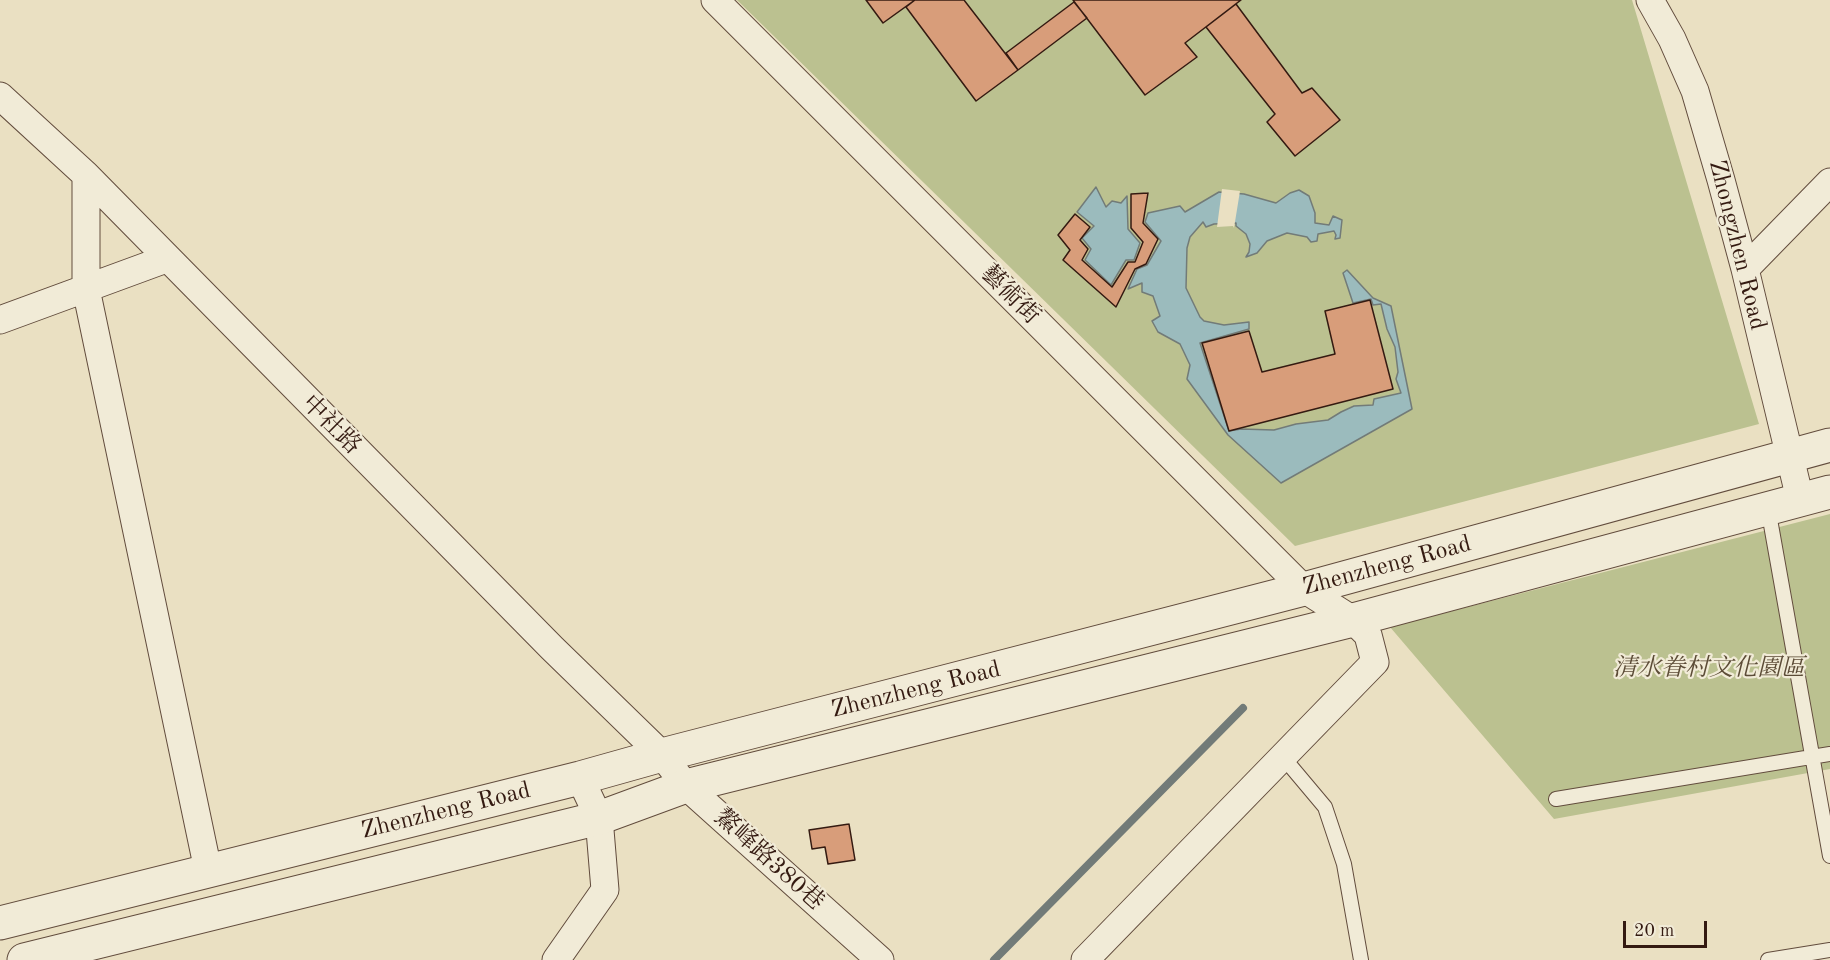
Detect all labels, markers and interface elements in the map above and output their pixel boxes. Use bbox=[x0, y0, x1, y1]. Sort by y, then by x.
street label: Zhongzhen Road bbox=[1702, 157, 1772, 333]
street label: 藝術街 bbox=[974, 259, 1046, 331]
street label: 中社路 bbox=[295, 389, 367, 461]
street label: Zhenzheng Road bbox=[1299, 530, 1475, 602]
street label: Zhenzheng Road bbox=[828, 655, 1004, 725]
park label: 清水眷村文化園區 bbox=[1613, 655, 1805, 683]
street label: Zhenzheng Road bbox=[358, 776, 534, 846]
street label: 鰲峰路380巷 bbox=[708, 803, 830, 917]
scale bar bbox=[1626, 909, 1710, 947]
text: 20 m bbox=[1634, 922, 1674, 940]

